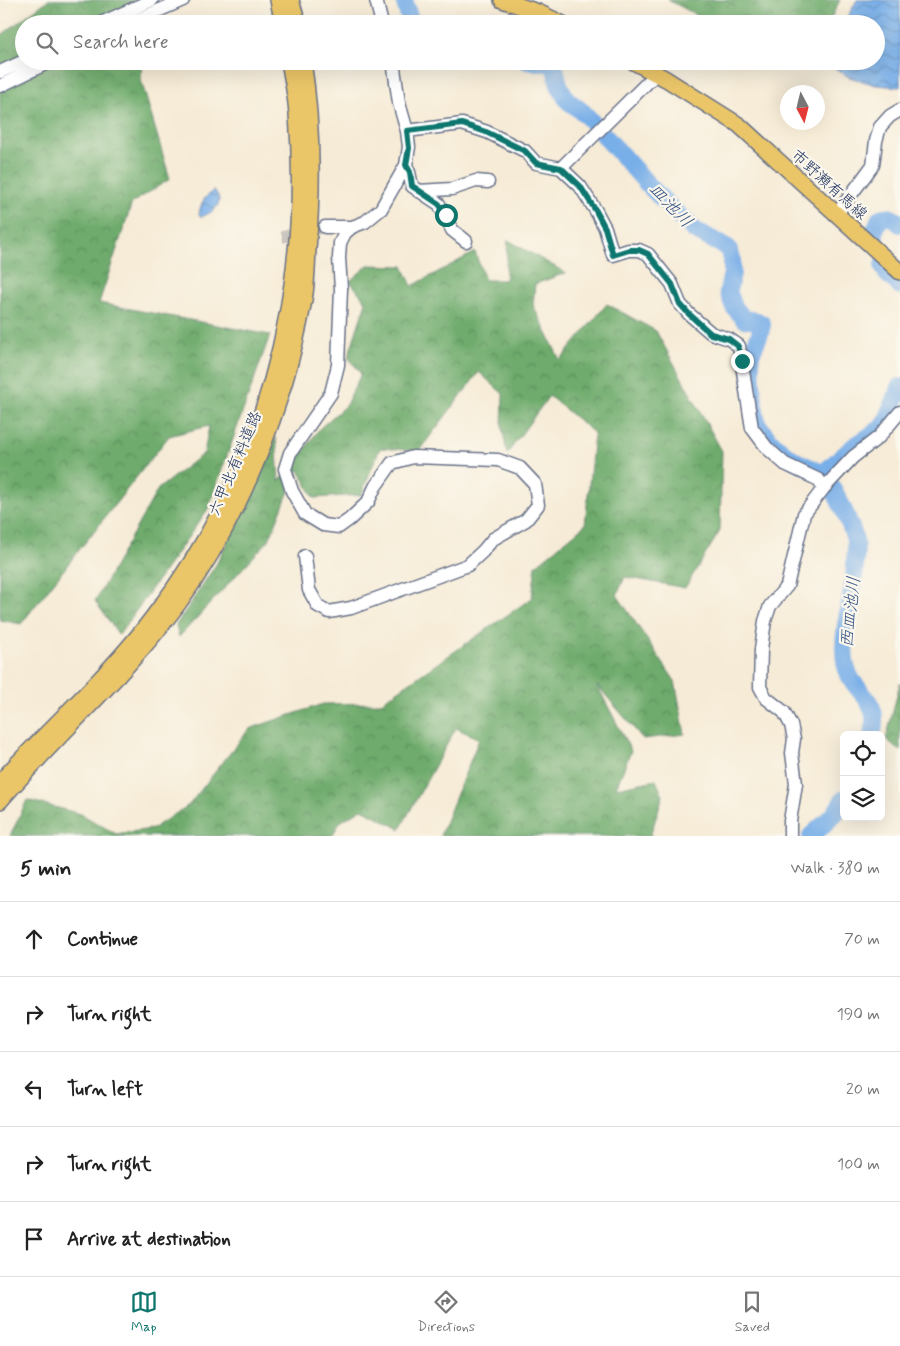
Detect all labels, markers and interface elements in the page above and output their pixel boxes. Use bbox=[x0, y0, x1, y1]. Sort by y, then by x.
search box bbox=[15, 15, 885, 70]
icon: search bbox=[33, 29, 61, 57]
text: Search here bbox=[73, 30, 169, 55]
north arrow bbox=[780, 85, 825, 130]
street label: 市野瀬有馬線 bbox=[786, 145, 872, 225]
water label: 皿池川 bbox=[643, 178, 698, 233]
route start bbox=[435, 204, 458, 227]
route end bbox=[731, 350, 754, 373]
street label: 六甲北有料道路 bbox=[204, 408, 267, 519]
water label: 西皿池川 bbox=[835, 575, 867, 649]
map controls bbox=[840, 731, 885, 821]
button: locate bbox=[840, 731, 885, 776]
button: layers bbox=[840, 776, 885, 821]
text: 5 min bbox=[20, 855, 72, 883]
text: Walk · 380 m bbox=[790, 858, 880, 879]
icon: ahead bbox=[20, 925, 48, 953]
text: Continue bbox=[67, 927, 138, 952]
text: 70 m bbox=[844, 929, 880, 950]
icon: right bbox=[20, 1000, 48, 1028]
text: Turn right bbox=[67, 1002, 151, 1027]
text: 190 m bbox=[837, 1004, 880, 1025]
icon: left bbox=[20, 1075, 48, 1103]
text: Turn left bbox=[67, 1077, 143, 1102]
text: 20 m bbox=[846, 1079, 880, 1100]
icon: right bbox=[20, 1150, 48, 1178]
text: Turn right bbox=[67, 1152, 151, 1177]
text: 100 m bbox=[837, 1154, 880, 1175]
icon: arrive bbox=[20, 1225, 48, 1253]
text: Arrive at destination bbox=[67, 1227, 231, 1252]
tab: Map bbox=[130, 1288, 158, 1336]
tab: Directions bbox=[418, 1288, 475, 1336]
tab: Saved bbox=[735, 1288, 770, 1336]

